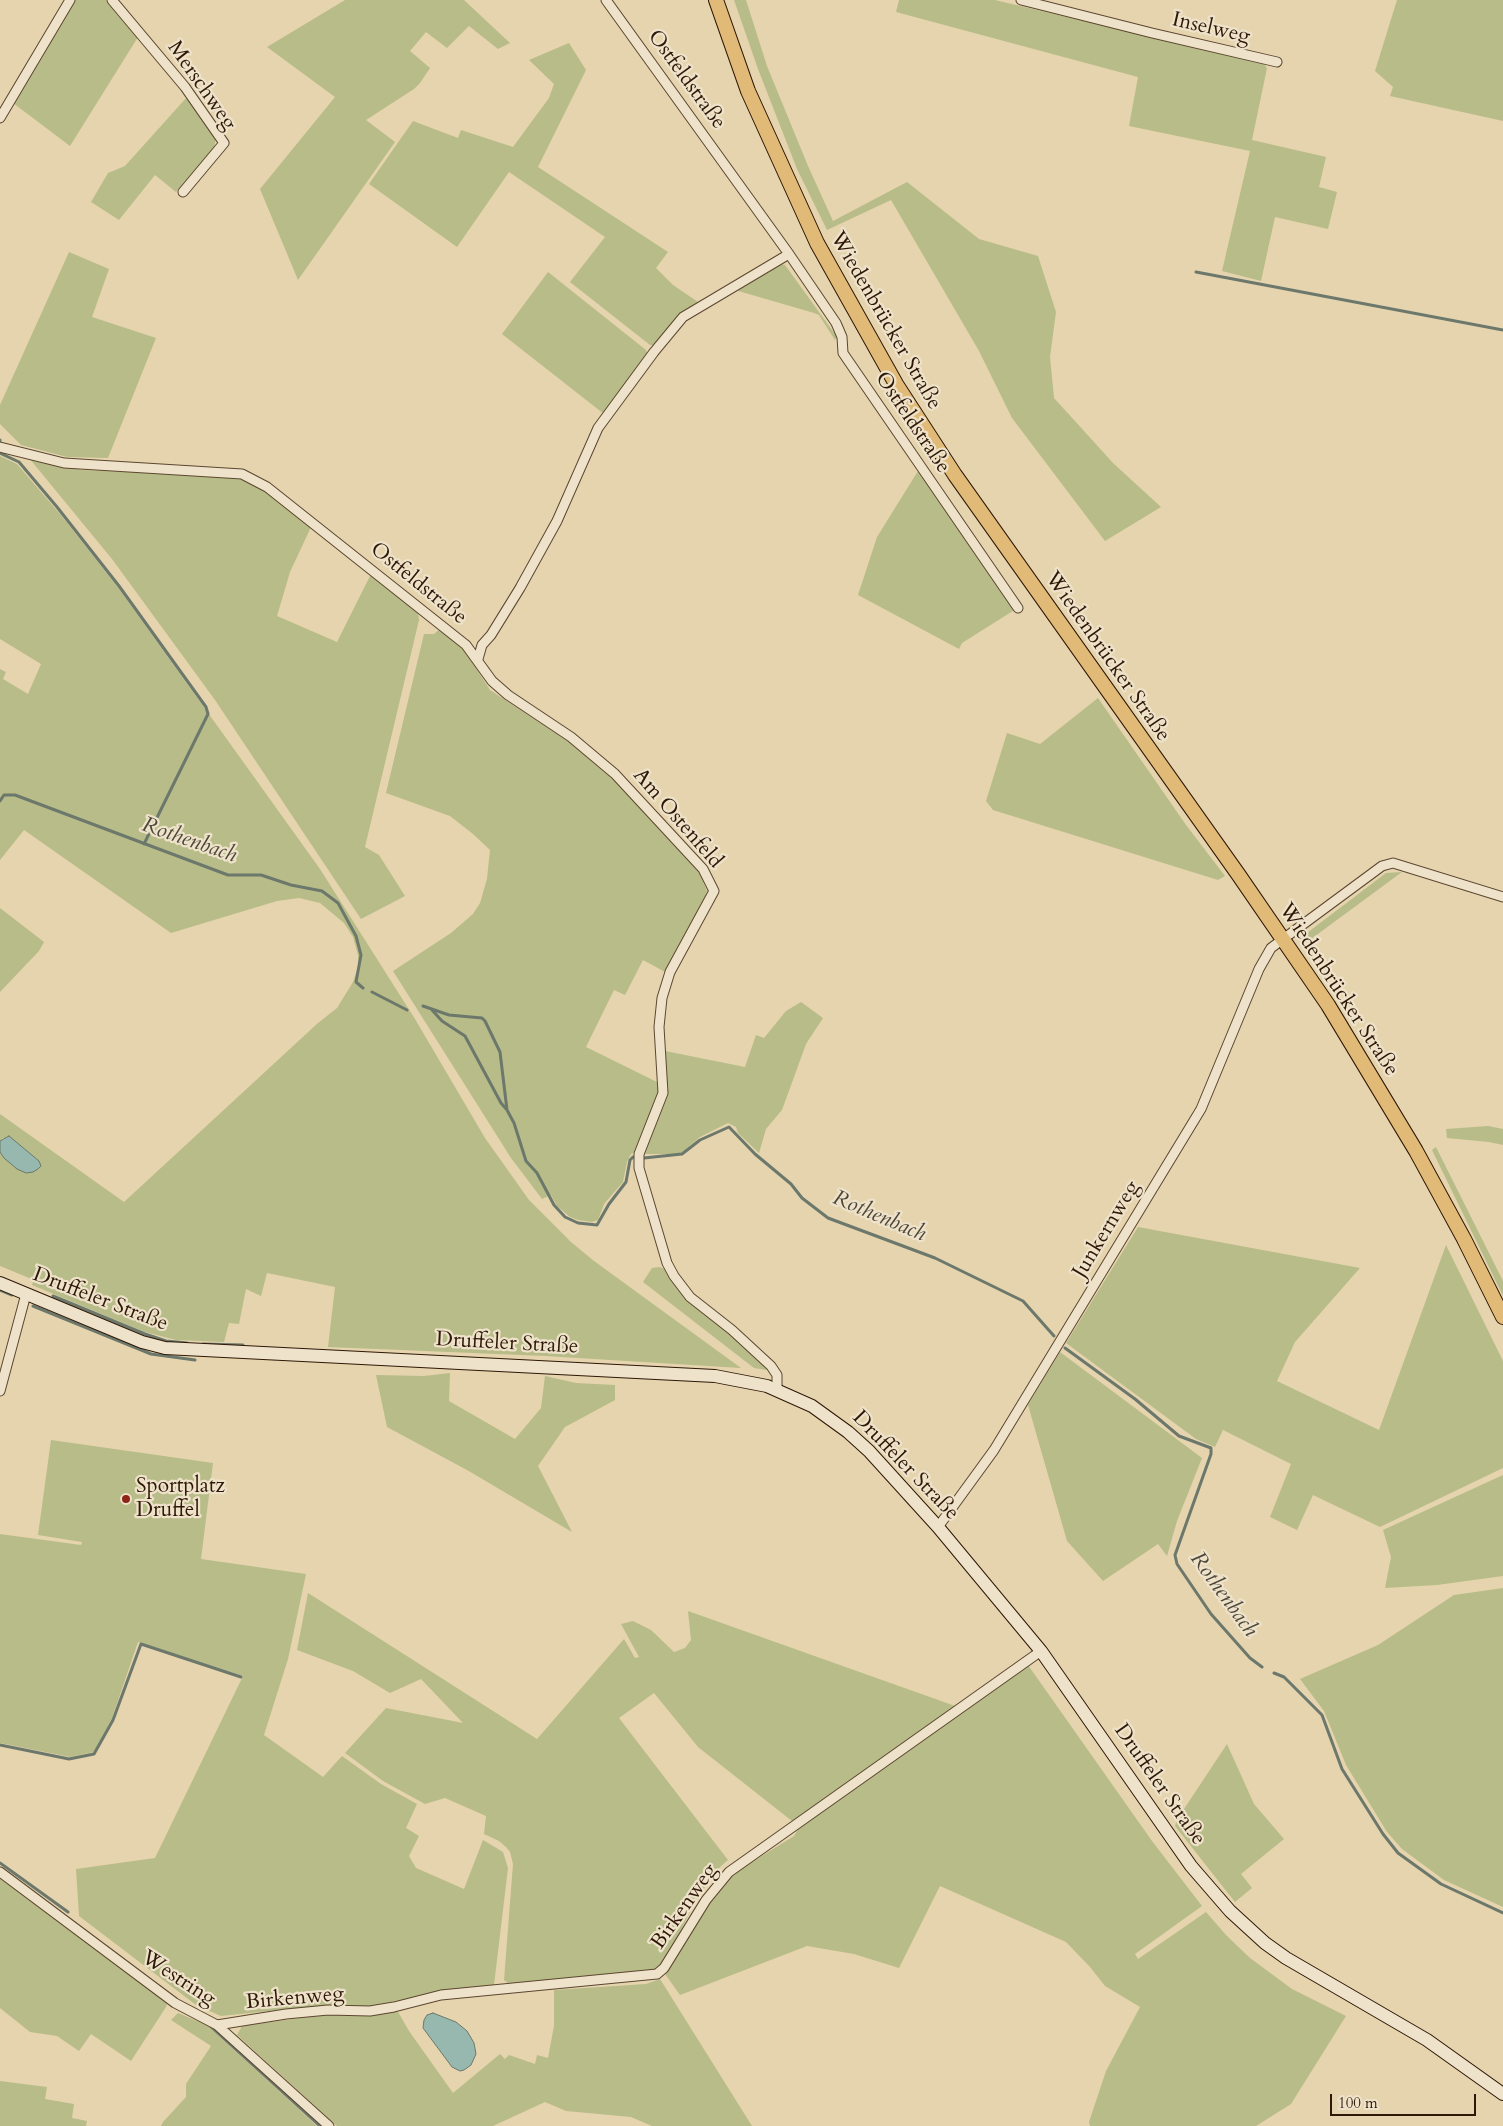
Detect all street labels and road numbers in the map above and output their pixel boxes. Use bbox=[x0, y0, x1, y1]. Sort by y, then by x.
street label: Inselweg bbox=[1170, 8, 1252, 50]
street label: Ostfeldstraße bbox=[642, 25, 730, 135]
street label: Merschweg bbox=[161, 36, 241, 136]
street label: Wiedenbrücker Straße bbox=[824, 228, 946, 414]
street label: Ostfeldstraße bbox=[869, 368, 955, 478]
street label: Ostfeldstraße bbox=[365, 537, 471, 631]
street label: Wiedenbrücker Straße bbox=[1039, 567, 1175, 747]
street label: Am Ostenfeld bbox=[627, 764, 727, 874]
street label: Wiedenbrücker Straße bbox=[1273, 899, 1403, 1081]
street label: Junkernweg bbox=[1068, 1177, 1146, 1283]
street label: Druffeler Straße bbox=[29, 1263, 171, 1337]
street label: Druffeler Straße bbox=[435, 1328, 579, 1360]
street label: Druffeler Straße bbox=[846, 1406, 964, 1526]
street label: Druffeler Straße bbox=[1108, 1719, 1210, 1851]
street label: Birkenweg bbox=[646, 1859, 724, 1955]
street label: Westring bbox=[136, 1946, 220, 2012]
street label: Birkenweg bbox=[245, 1982, 345, 2016]

